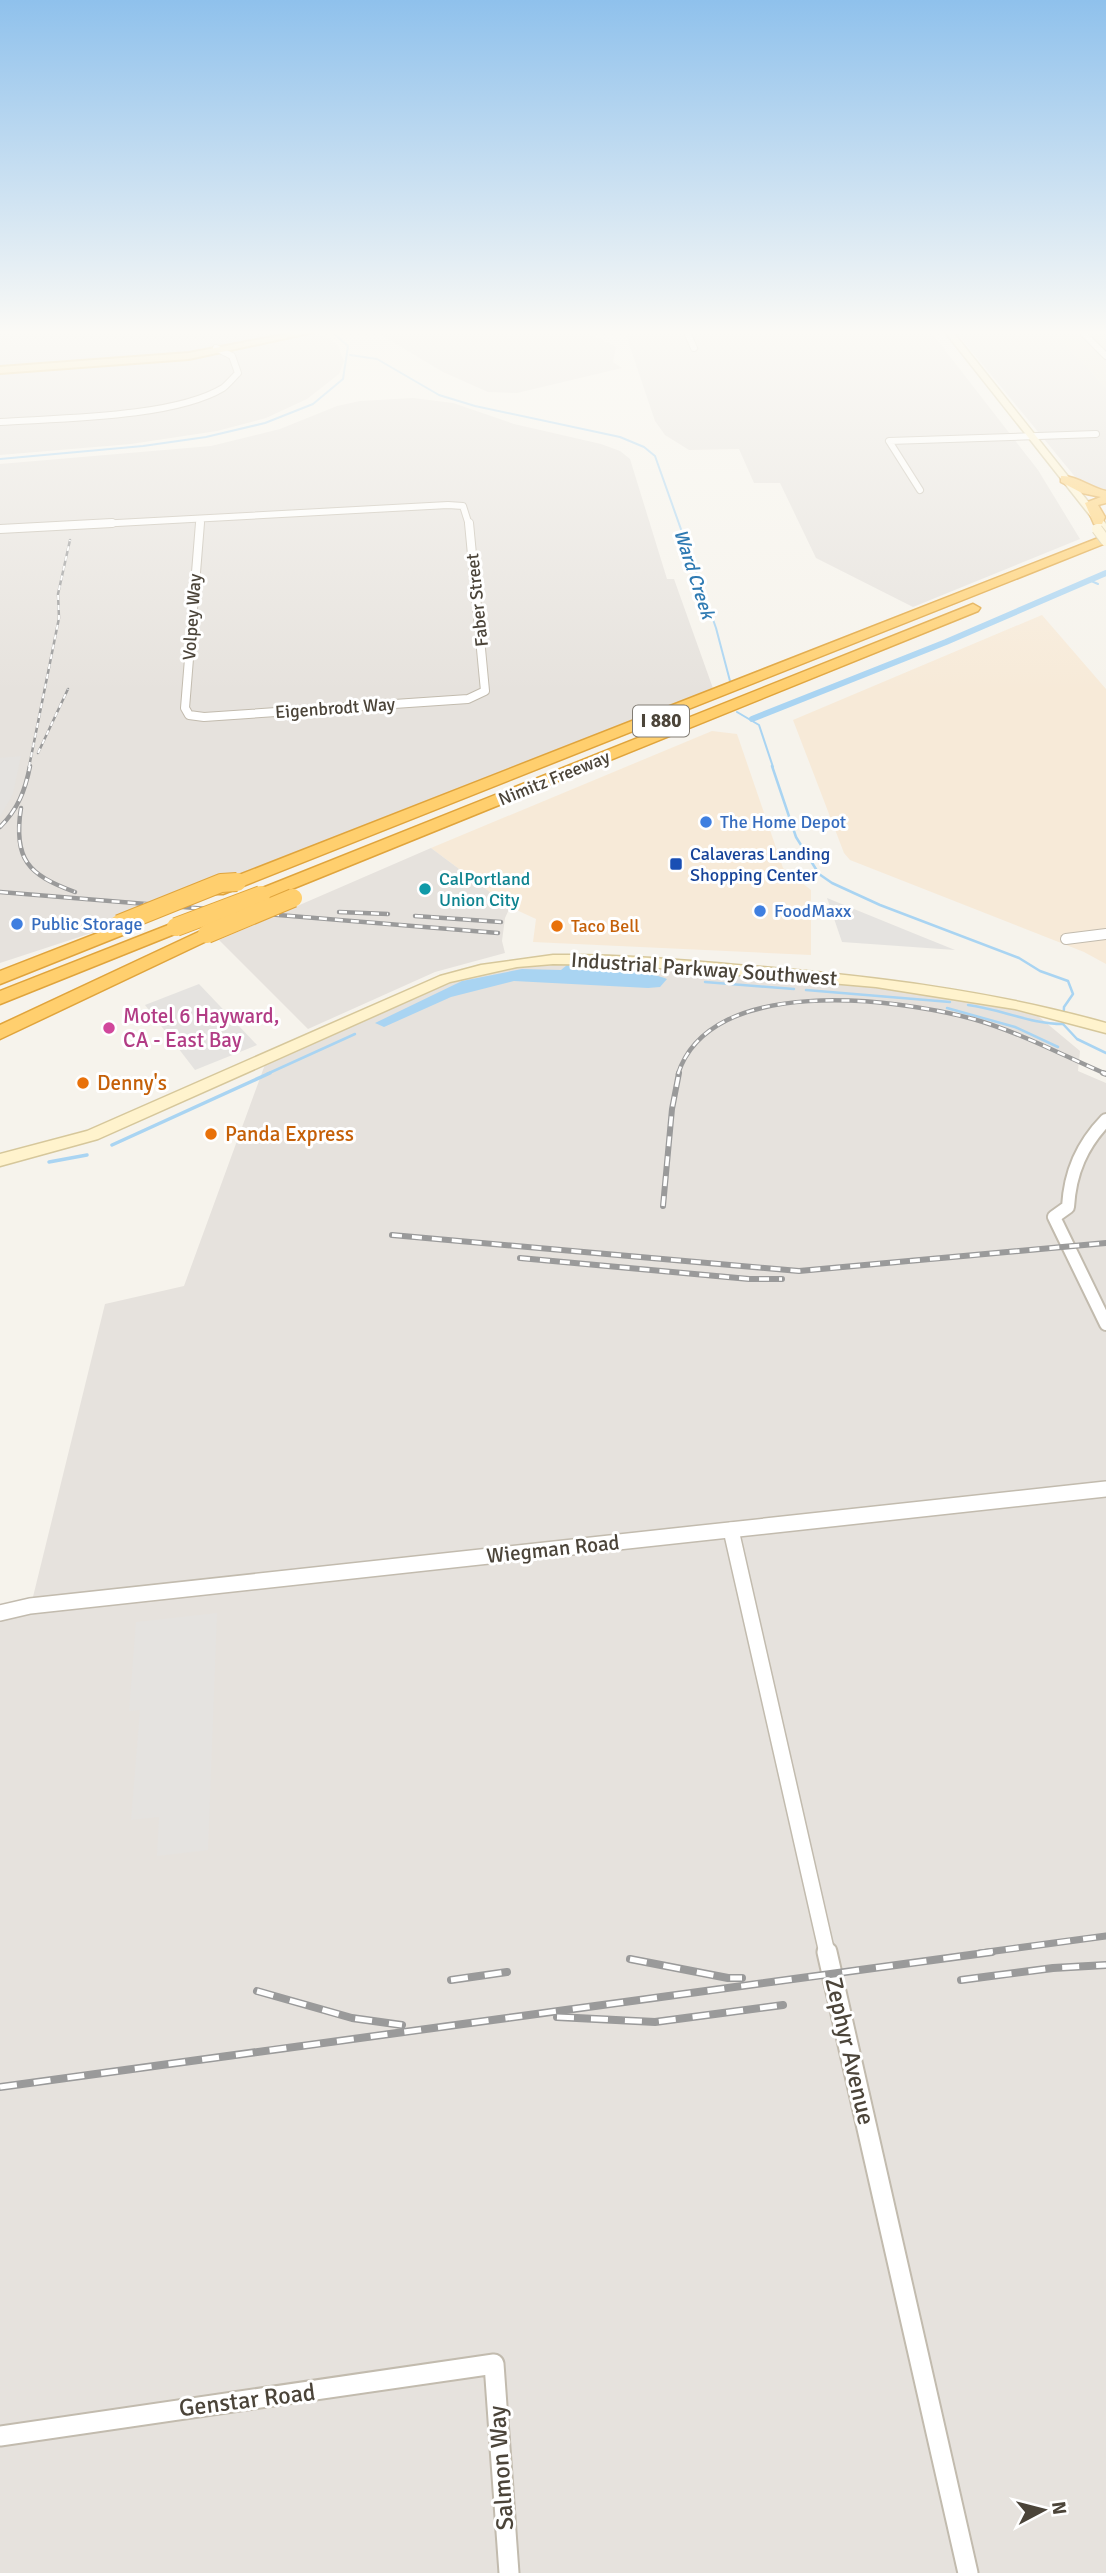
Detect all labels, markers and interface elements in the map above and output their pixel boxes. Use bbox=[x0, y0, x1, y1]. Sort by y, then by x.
water label: Ward Creek bbox=[668, 526, 720, 623]
street label: Faber Street bbox=[461, 552, 493, 648]
street label: Volpey Way bbox=[178, 572, 206, 661]
street label: Eigenbrodt Way bbox=[274, 693, 396, 723]
road number: I 880 bbox=[633, 706, 689, 736]
street label: Nimitz Freeway bbox=[495, 745, 613, 810]
place label: The Home Depot bbox=[720, 811, 846, 833]
marker: The Home Depot bbox=[698, 814, 714, 830]
place label: Calaveras Landing Shopping Center bbox=[690, 843, 830, 886]
marker: Calaveras Landing Shopping Center bbox=[668, 856, 684, 872]
place label: CalPortland Union City bbox=[439, 868, 530, 911]
marker: CalPortland Union City bbox=[417, 881, 433, 897]
place label: FoodMaxx bbox=[774, 900, 852, 922]
marker: FoodMaxx bbox=[752, 903, 768, 919]
place label: Public Storage bbox=[31, 913, 142, 935]
place label: Taco Bell bbox=[571, 915, 640, 937]
marker: Public Storage bbox=[9, 916, 25, 932]
marker: Taco Bell bbox=[549, 918, 565, 934]
street label: Industrial Parkway Southwest bbox=[570, 947, 838, 991]
place label: Motel 6 Hayward, CA - East Bay bbox=[123, 1003, 279, 1053]
marker: Motel 6 Hayward, CA - East Bay bbox=[101, 1020, 117, 1036]
place label: Denny's bbox=[97, 1070, 167, 1096]
marker: Denny's bbox=[75, 1075, 91, 1091]
place label: Panda Express bbox=[225, 1121, 354, 1147]
marker: Panda Express bbox=[203, 1126, 219, 1142]
street label: Wiegman Road bbox=[485, 1529, 621, 1569]
street label: Zephyr Avenue bbox=[818, 1974, 882, 2128]
street label: Genstar Road bbox=[177, 2377, 317, 2423]
street label: Salmon Way bbox=[482, 2405, 520, 2531]
north arrow bbox=[1008, 2475, 1078, 2545]
text: N bbox=[1046, 2500, 1072, 2516]

